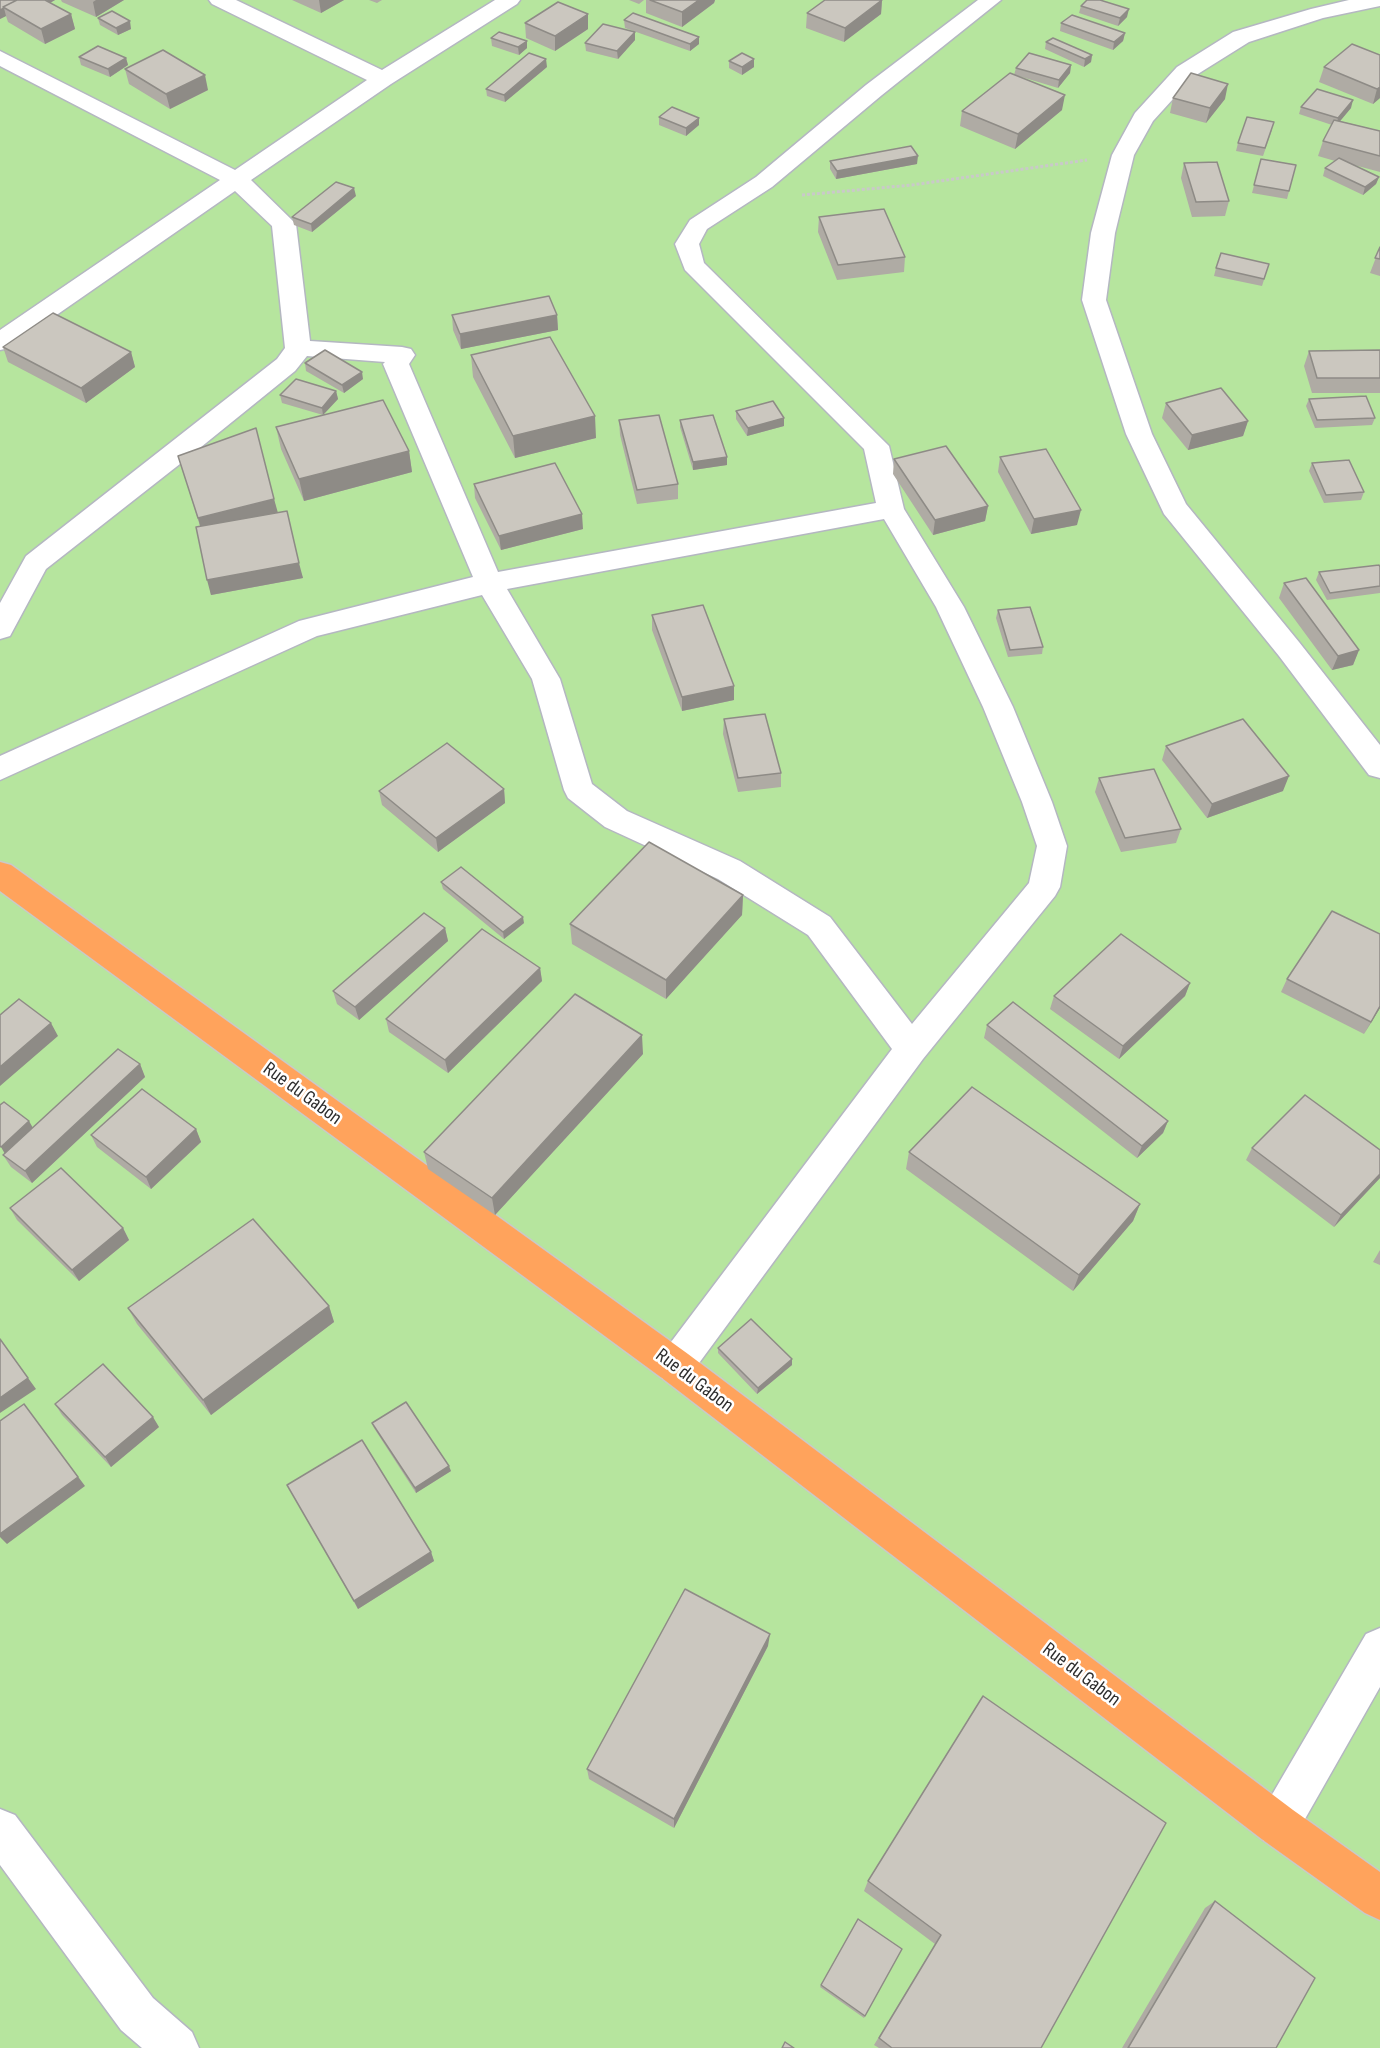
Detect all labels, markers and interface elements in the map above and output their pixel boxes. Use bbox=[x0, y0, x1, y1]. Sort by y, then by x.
street label: Rue du Gabon bbox=[258, 1057, 346, 1131]
street label: Rue du Gabon bbox=[650, 1344, 738, 1418]
street label: Rue du Gabon bbox=[1037, 1638, 1125, 1712]

